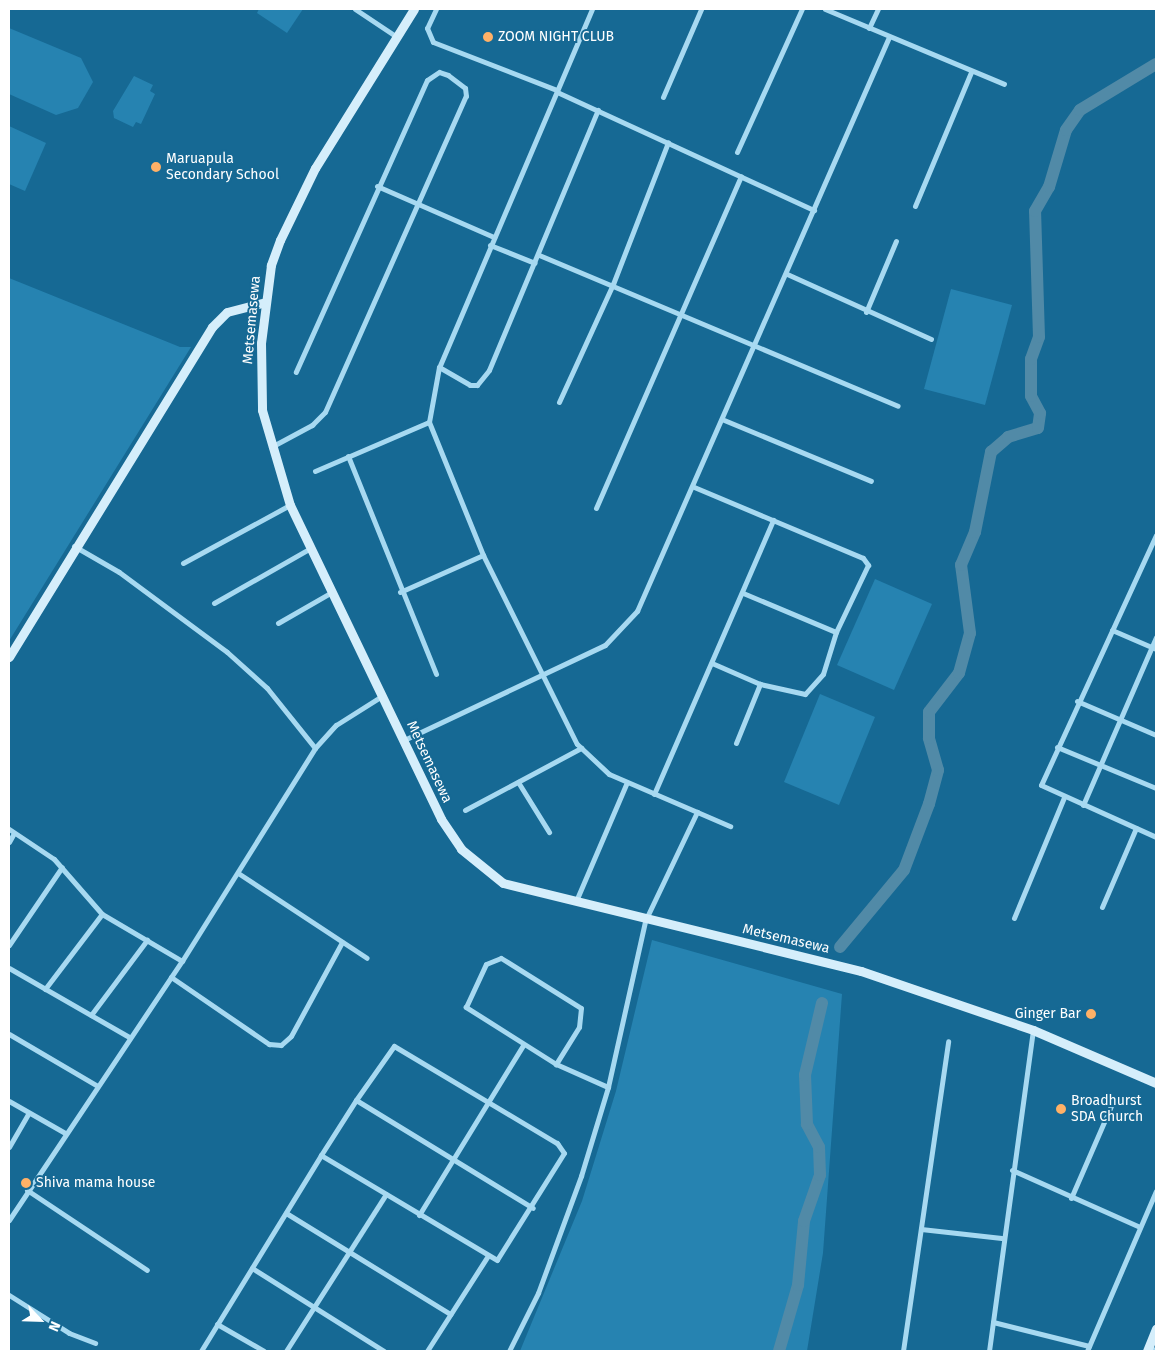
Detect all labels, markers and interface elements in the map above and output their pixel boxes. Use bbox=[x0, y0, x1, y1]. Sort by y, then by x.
place label: ZOOM NIGHT CLUB bbox=[498, 29, 614, 45]
marker: ZOOM NIGHT CLUB bbox=[482, 31, 494, 43]
place label: Maruapula Secondary School bbox=[166, 151, 279, 184]
marker: Maruapula Secondary School bbox=[150, 161, 162, 173]
street label: Metsemasewa bbox=[240, 275, 264, 365]
street label: Metsemasewa bbox=[403, 718, 455, 806]
street label: Metsemasewa bbox=[741, 921, 831, 957]
place label: Ginger Bar bbox=[1015, 1006, 1081, 1022]
marker: Ginger Bar bbox=[1085, 1008, 1097, 1020]
place label: Broadhurst SDA Church bbox=[1071, 1093, 1143, 1126]
marker: Broadhurst SDA Church bbox=[1055, 1103, 1067, 1115]
place label: Shiva mama house bbox=[36, 1175, 155, 1191]
marker: Shiva mama house bbox=[20, 1177, 32, 1189]
north arrow bbox=[15, 1295, 65, 1345]
text: N bbox=[45, 1319, 64, 1334]

